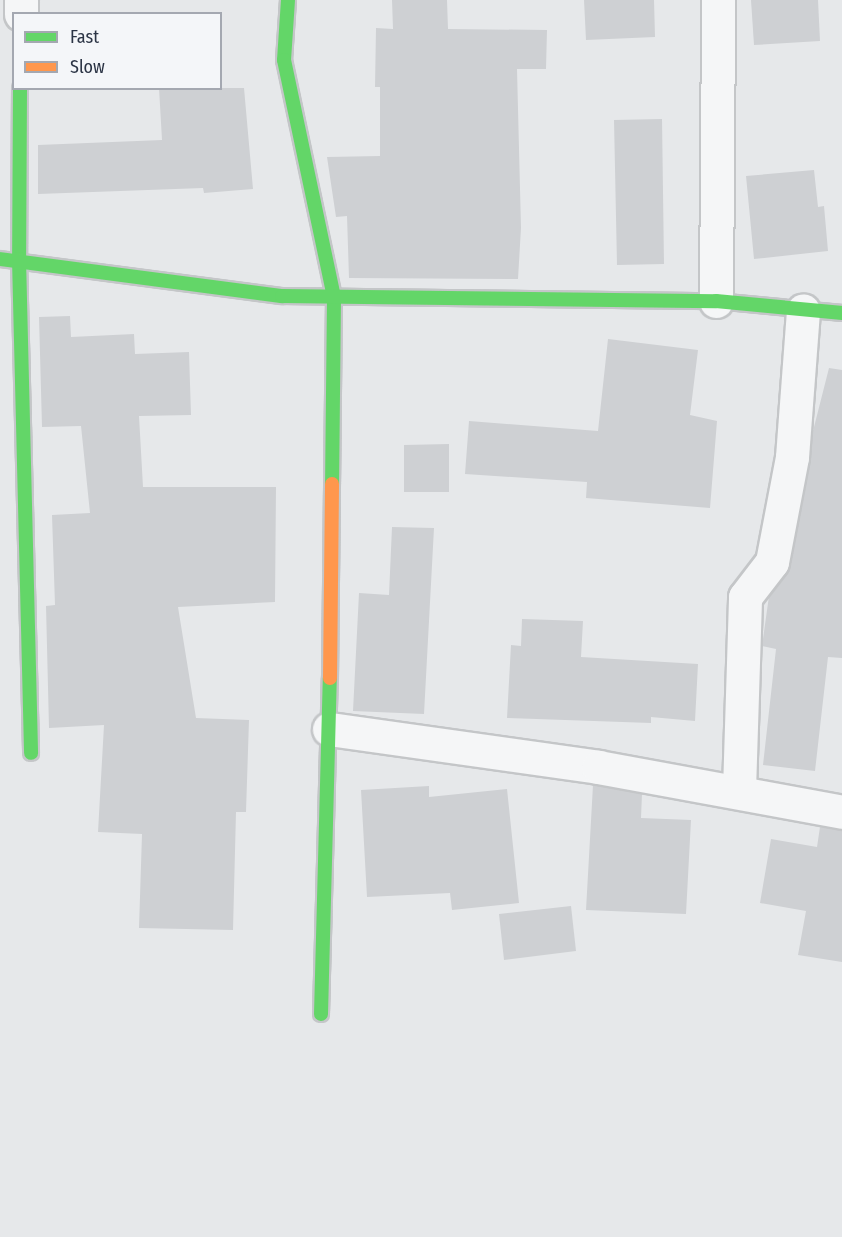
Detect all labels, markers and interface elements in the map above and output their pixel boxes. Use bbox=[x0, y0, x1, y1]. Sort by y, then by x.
legend bbox=[12, 12, 222, 90]
text: Fast bbox=[70, 26, 99, 48]
text: Slow bbox=[70, 56, 105, 78]

